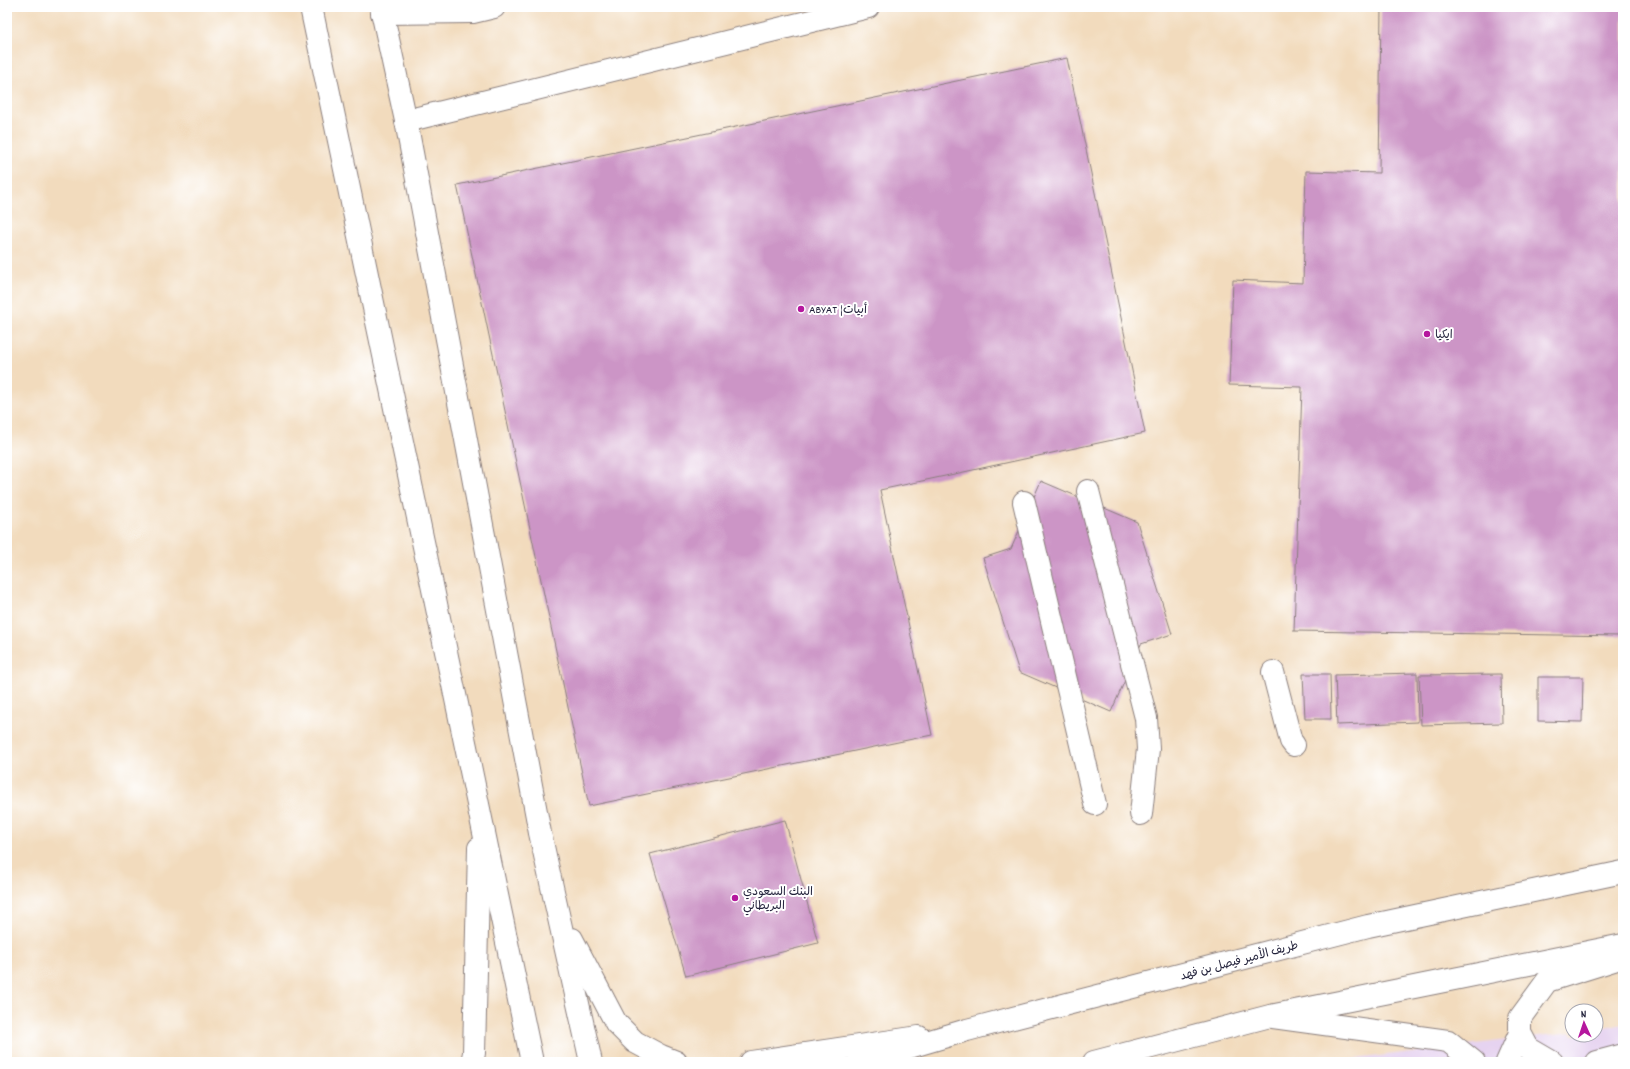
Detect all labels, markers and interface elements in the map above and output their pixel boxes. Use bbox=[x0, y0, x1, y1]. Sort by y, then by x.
place label: ABYAT |أبيات bbox=[809, 302, 867, 319]
marker: ABYAT |أبيات bbox=[796, 304, 806, 314]
place label: ايكيا bbox=[1435, 327, 1453, 344]
marker: ايكيا bbox=[1422, 329, 1432, 339]
place label: البنك السعودي البريطاني bbox=[743, 884, 813, 916]
marker: البنك السعودي البريطاني bbox=[730, 893, 740, 903]
street label: طريف الأمير فيصل بن فهد bbox=[1178, 936, 1300, 985]
north arrow bbox=[1564, 1003, 1604, 1043]
text: N bbox=[1580, 1007, 1587, 1023]

